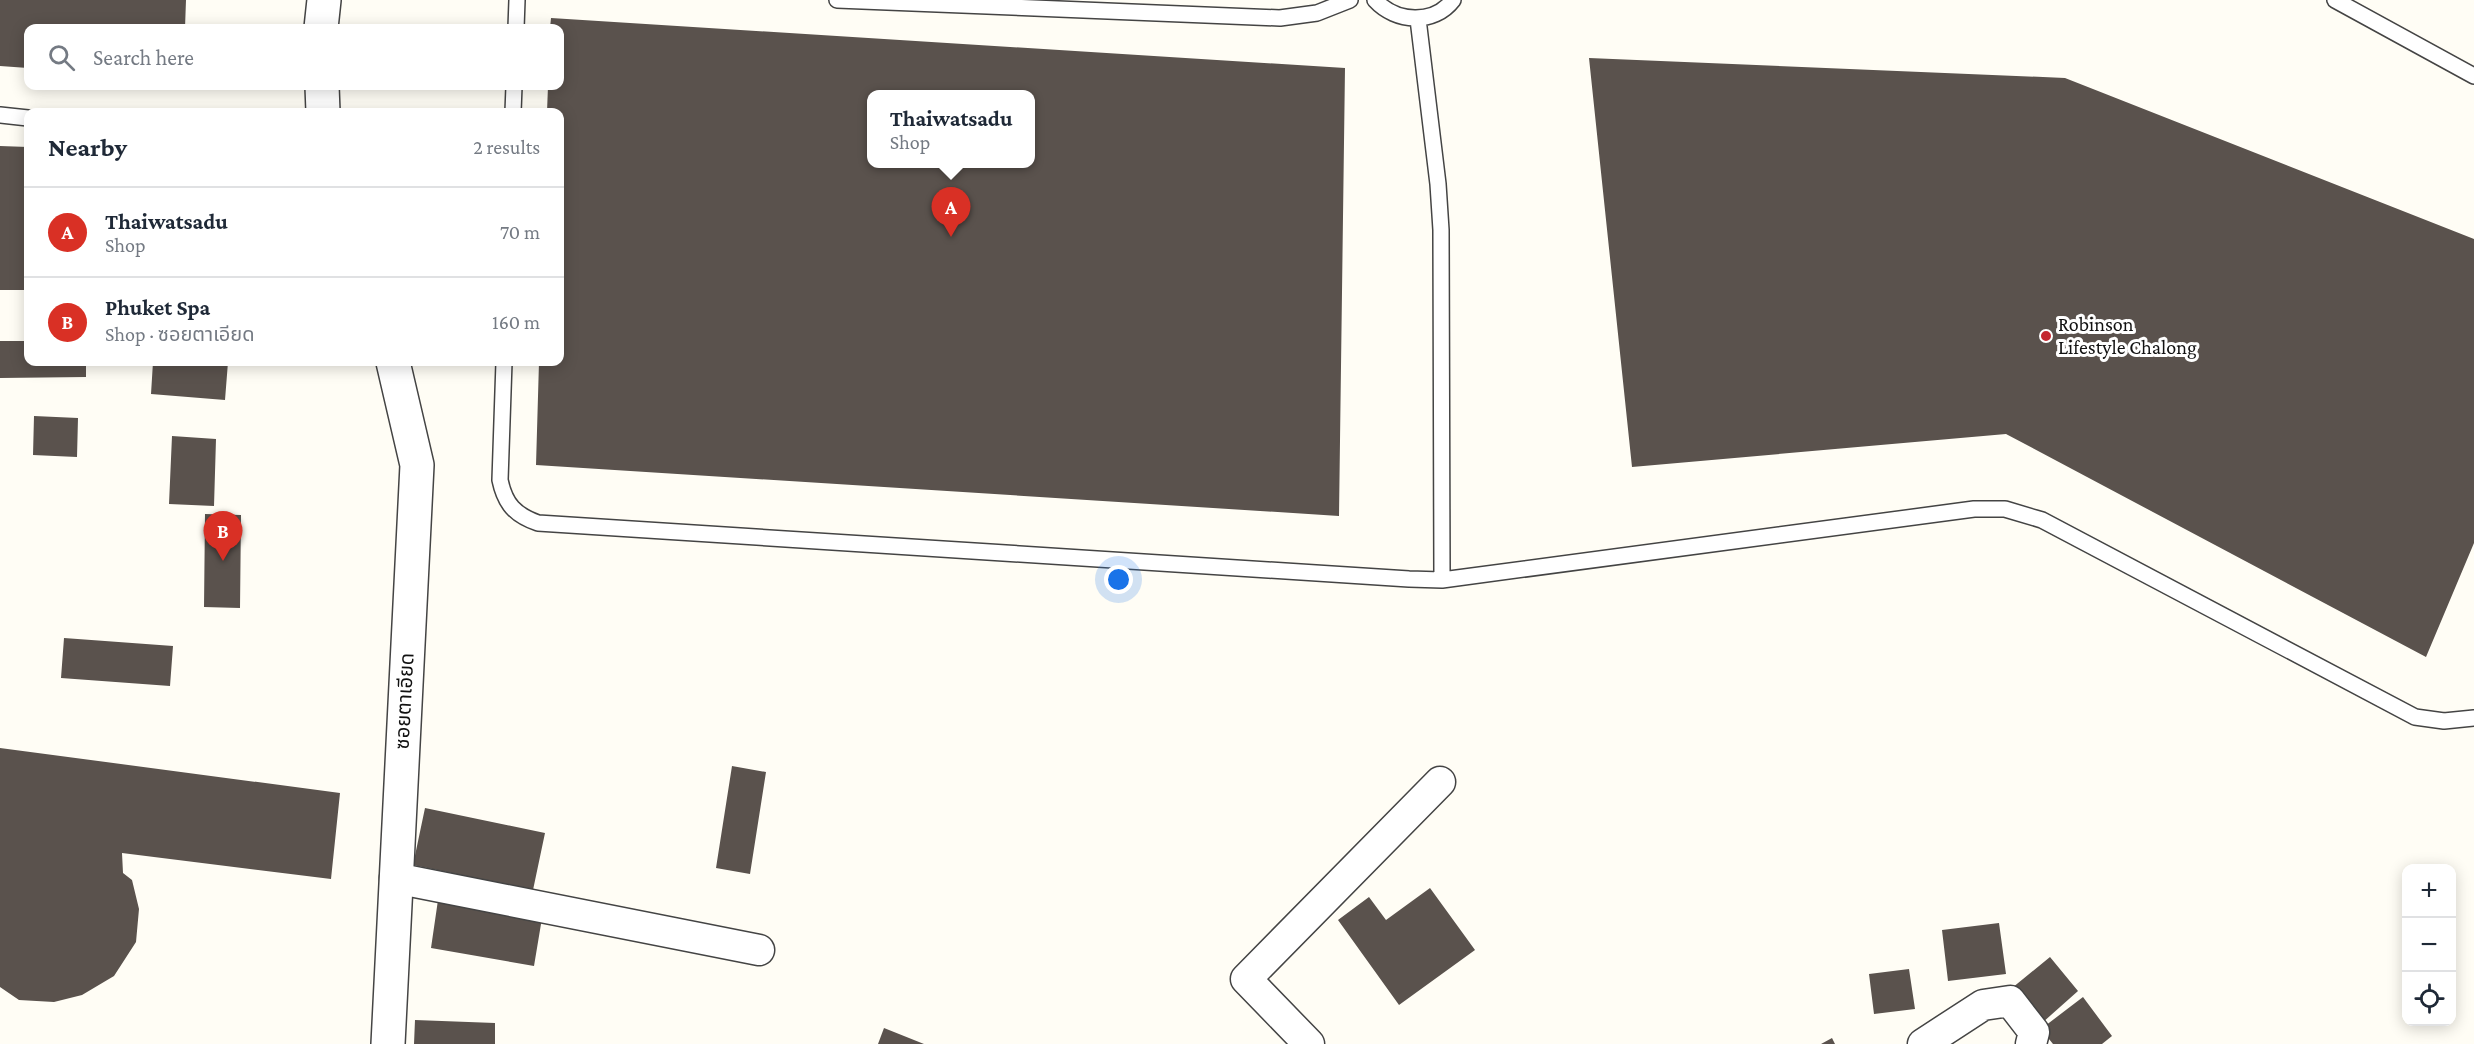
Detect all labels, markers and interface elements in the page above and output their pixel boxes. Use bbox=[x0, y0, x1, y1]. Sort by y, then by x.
search box bbox=[24, 24, 564, 90]
icon: search bbox=[45, 41, 78, 74]
text: Search here bbox=[93, 45, 194, 70]
popup bbox=[867, 90, 1035, 168]
text: Thaiwatsadu bbox=[890, 106, 1012, 131]
text: Shop bbox=[890, 131, 930, 153]
text: Nearby bbox=[48, 133, 127, 162]
text: 2 results bbox=[473, 136, 540, 158]
pin: A bbox=[932, 188, 970, 237]
text: Thaiwatsadu bbox=[105, 209, 228, 234]
text: A bbox=[62, 221, 73, 243]
text: 70 m bbox=[500, 221, 540, 243]
text: Shop bbox=[105, 234, 146, 256]
text: Phuket Spa bbox=[105, 295, 210, 320]
text: B bbox=[62, 311, 73, 333]
text: 160 m bbox=[492, 311, 540, 333]
place label: Robinson Lifestyle Chalong bbox=[2058, 313, 2197, 359]
text: Shop · ซอยตาเอียด bbox=[105, 323, 255, 345]
marker: Robinson Lifestyle Chalong bbox=[2039, 329, 2053, 343]
pin: B bbox=[204, 512, 242, 561]
your location bbox=[1104, 565, 1133, 594]
street label: ซอยตาเอียด bbox=[390, 652, 418, 750]
map controls bbox=[2402, 864, 2456, 1026]
button: + bbox=[2402, 864, 2456, 918]
button: − bbox=[2402, 918, 2456, 972]
button: locate bbox=[2402, 972, 2456, 1026]

